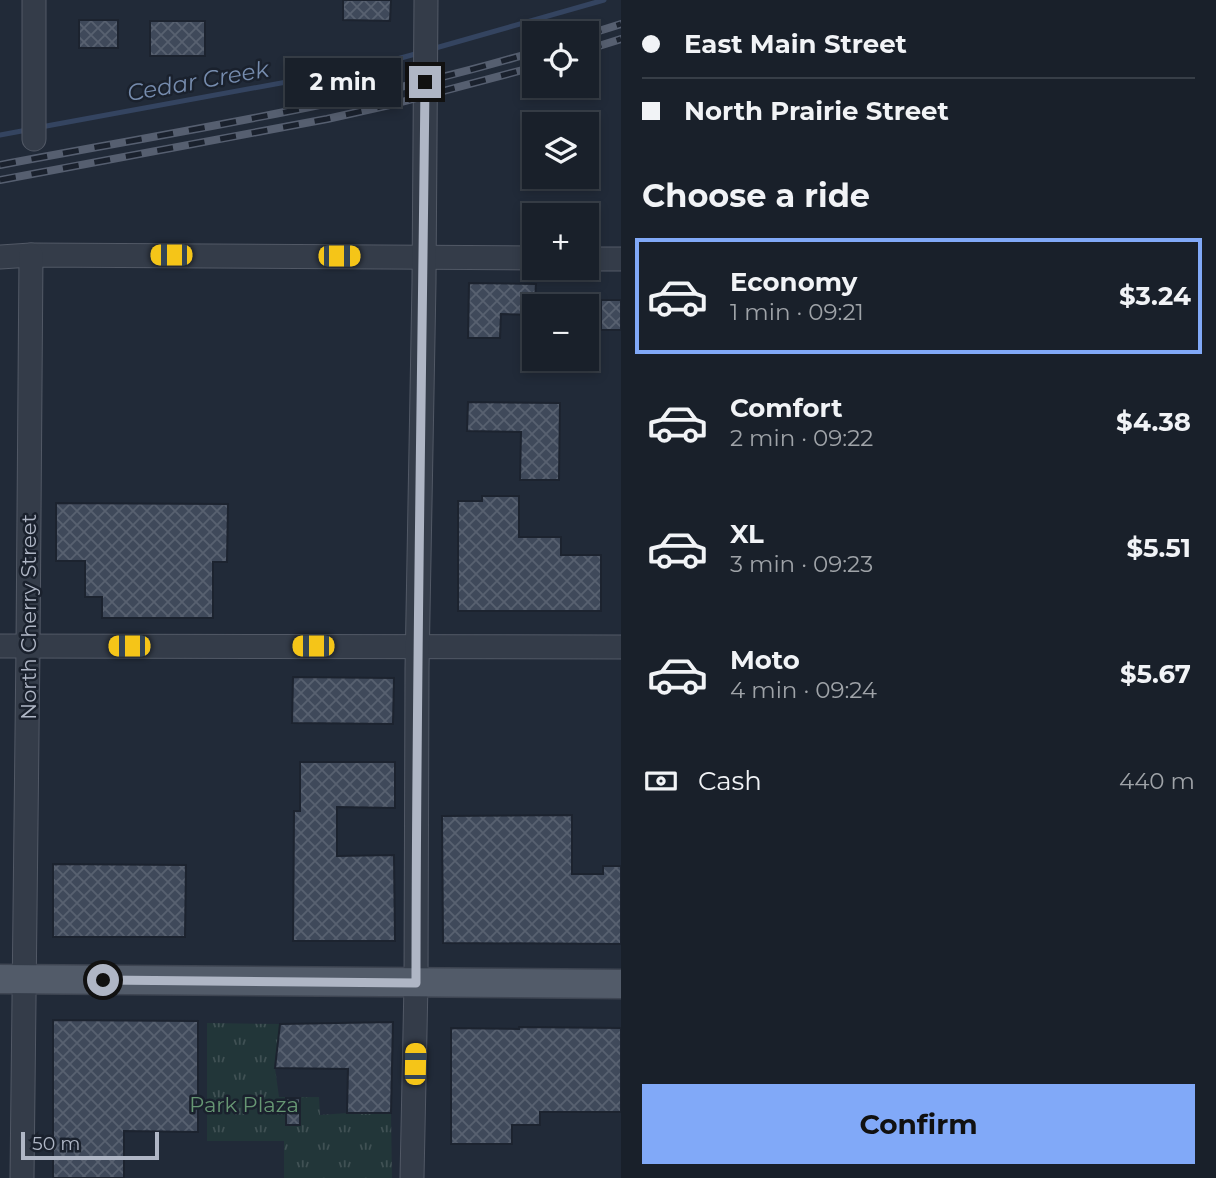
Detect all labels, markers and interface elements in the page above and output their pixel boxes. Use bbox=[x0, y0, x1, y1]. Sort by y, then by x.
map controls bbox=[522, 21, 599, 371]
button: locate bbox=[522, 21, 599, 98]
text: East Main Street bbox=[684, 28, 907, 60]
water label: Cedar Creek bbox=[125, 55, 272, 107]
callout: 2 min bbox=[285, 57, 400, 106]
route end bbox=[409, 66, 441, 98]
text: 2 min bbox=[309, 68, 377, 96]
text: North Prairie Street bbox=[684, 95, 949, 127]
button: layers bbox=[522, 112, 599, 189]
text: Choose a ride bbox=[642, 176, 870, 215]
button: + bbox=[522, 203, 599, 280]
car bbox=[151, 245, 193, 266]
car bbox=[319, 246, 361, 267]
icon: car bbox=[646, 265, 709, 328]
text: Economy bbox=[730, 266, 857, 298]
text: $3.24 bbox=[1119, 280, 1191, 312]
button: − bbox=[522, 294, 599, 371]
text: 1 min · 09:21 bbox=[730, 298, 864, 326]
icon: car bbox=[646, 391, 709, 454]
text: Comfort bbox=[730, 392, 842, 424]
text: $4.38 bbox=[1116, 406, 1191, 438]
text: 2 min · 09:22 bbox=[730, 424, 873, 452]
street label: North Cherry Street bbox=[16, 514, 41, 720]
icon: car bbox=[646, 517, 709, 580]
text: XL bbox=[730, 518, 764, 550]
text: $5.51 bbox=[1126, 532, 1191, 564]
text: 3 min · 09:23 bbox=[730, 550, 873, 578]
car bbox=[109, 636, 151, 657]
car bbox=[293, 636, 335, 657]
icon: car bbox=[646, 643, 709, 706]
text: Moto bbox=[730, 644, 800, 676]
text: $5.67 bbox=[1120, 658, 1191, 690]
text: 4 min · 09:24 bbox=[730, 676, 877, 704]
icon: cash bbox=[642, 762, 680, 800]
text: Cash bbox=[698, 765, 762, 797]
text: 440 m bbox=[1119, 767, 1195, 795]
route start bbox=[87, 964, 119, 996]
car bbox=[405, 1043, 426, 1085]
button: Confirm bbox=[642, 1084, 1195, 1164]
park label: Park Plaza bbox=[189, 1092, 299, 1117]
scale bar bbox=[21, 1129, 159, 1161]
text: 50 m bbox=[32, 1132, 80, 1155]

